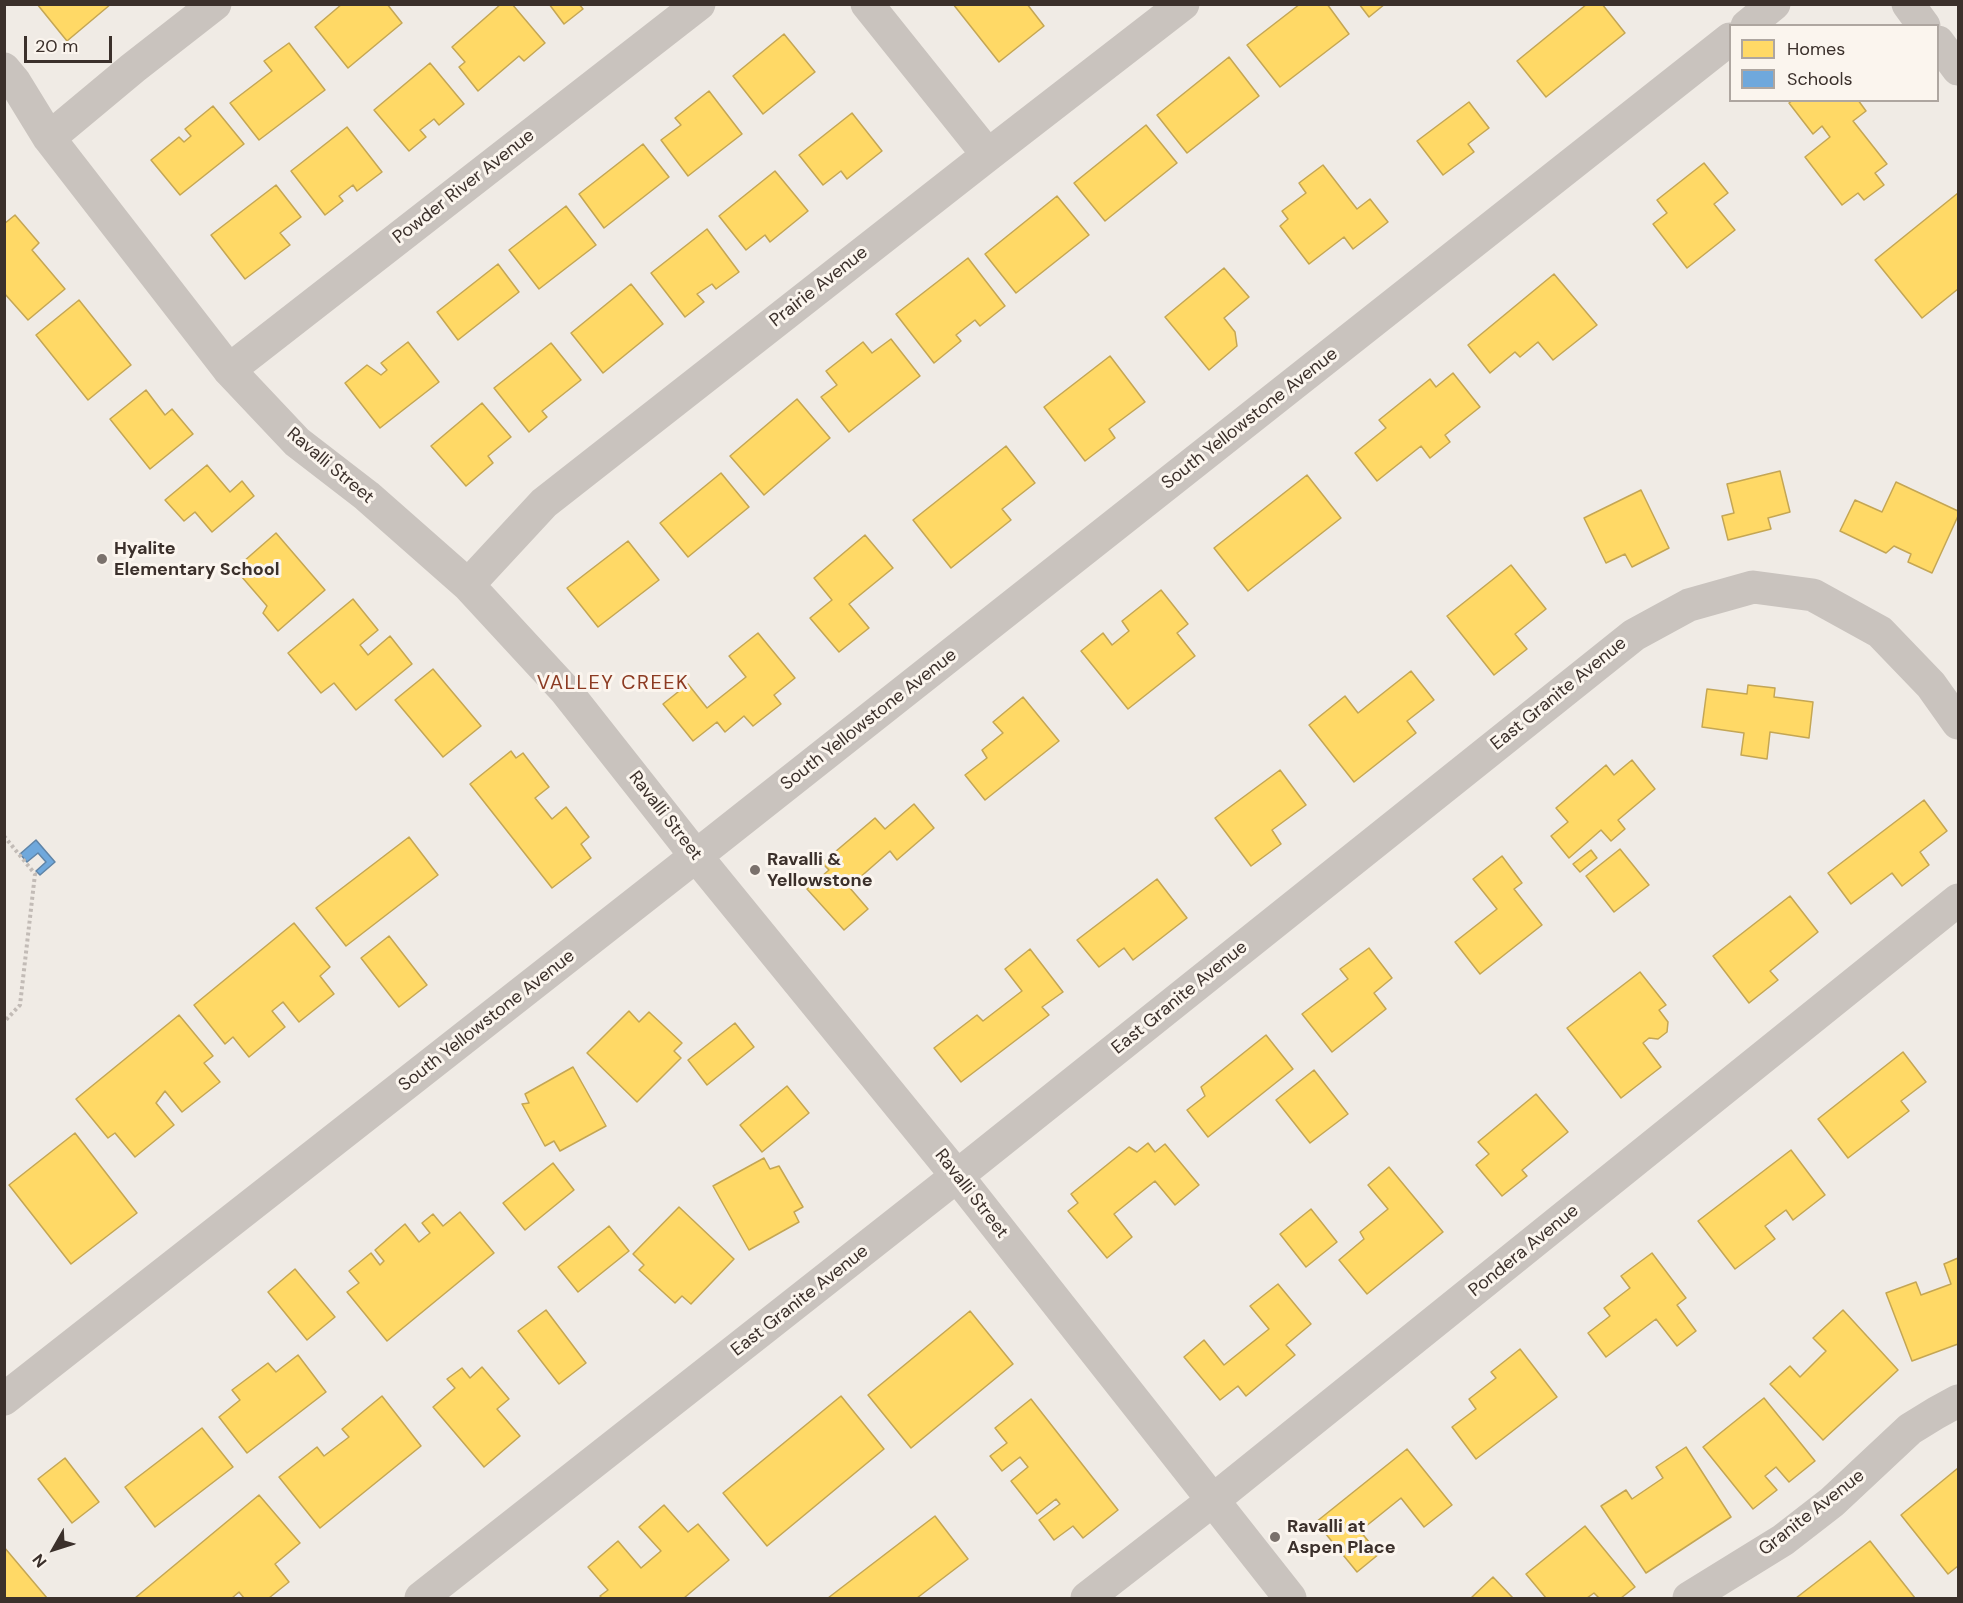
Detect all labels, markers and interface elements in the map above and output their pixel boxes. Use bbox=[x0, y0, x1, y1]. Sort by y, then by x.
scale bar bbox=[27, 24, 116, 62]
legend bbox=[1729, 24, 1939, 102]
text: 20 m bbox=[35, 34, 78, 58]
text: Homes bbox=[1787, 37, 1845, 61]
text: Schools bbox=[1787, 67, 1852, 91]
street label: Powder River Avenue bbox=[389, 125, 539, 249]
street label: Prairie Avenue bbox=[766, 242, 872, 332]
street label: South Yellowstone Avenue bbox=[1158, 344, 1342, 494]
street label: Ravalli Street bbox=[282, 423, 378, 509]
place label: Hyalite Elementary School bbox=[114, 538, 280, 580]
marker: Hyalite Elementary School bbox=[95, 552, 109, 566]
street label: East Granite Avenue bbox=[1487, 633, 1631, 755]
street label: South Yellowstone Avenue bbox=[777, 645, 961, 795]
district label: VALLEY CREEK bbox=[537, 672, 689, 696]
street label: Ravalli Street bbox=[624, 767, 706, 865]
place label: Ravalli & Yellowstone bbox=[767, 849, 872, 892]
marker: Ravalli & Yellowstone bbox=[748, 863, 762, 877]
street label: East Granite Avenue bbox=[1108, 937, 1252, 1059]
street label: South Yellowstone Avenue bbox=[395, 946, 579, 1096]
street label: Ravalli Street bbox=[930, 1145, 1012, 1243]
street label: Pondera Avenue bbox=[1465, 1200, 1583, 1302]
street label: East Granite Avenue bbox=[727, 1241, 873, 1361]
street label: Granite Avenue bbox=[1755, 1465, 1869, 1561]
place label: Ravalli at Aspen Place bbox=[1287, 1516, 1395, 1558]
north arrow bbox=[24, 1519, 84, 1579]
marker: Ravalli at Aspen Place bbox=[1268, 1530, 1282, 1544]
text: N bbox=[28, 1550, 51, 1572]

